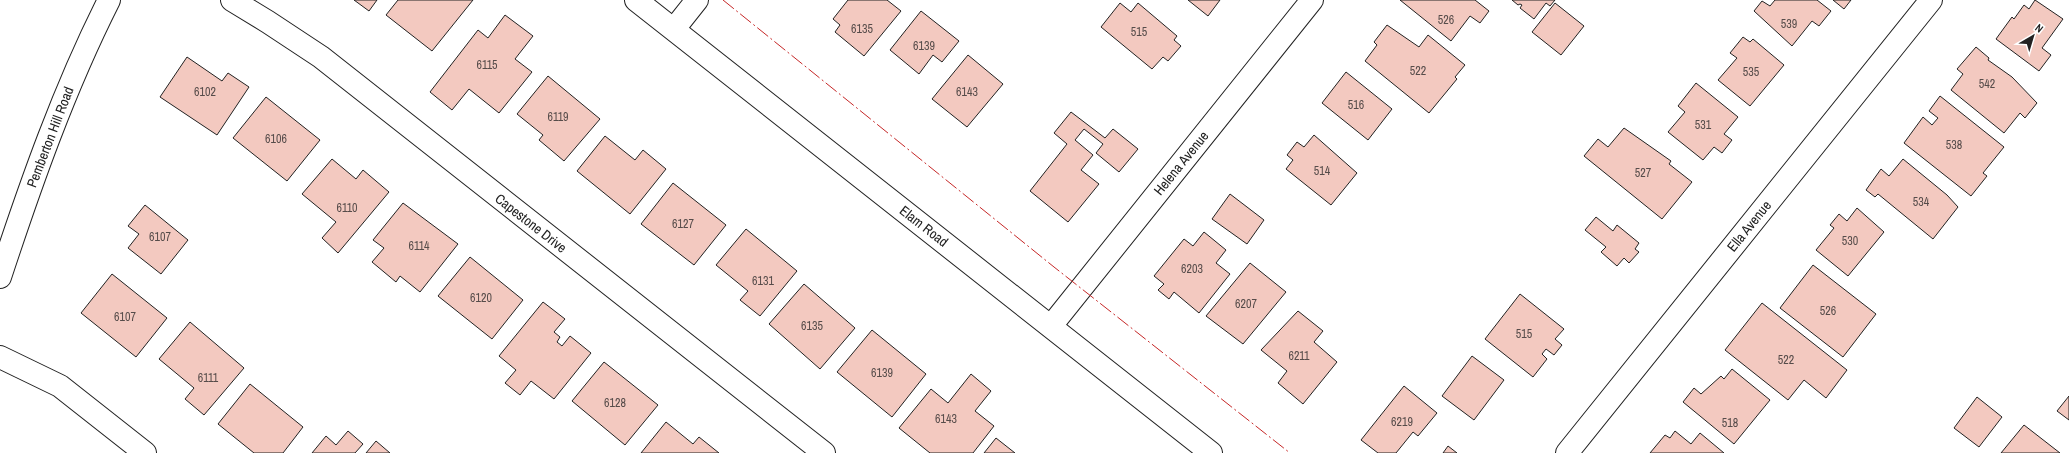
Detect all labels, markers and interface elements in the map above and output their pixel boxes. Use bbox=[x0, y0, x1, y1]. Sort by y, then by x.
house number: 526 bbox=[1438, 12, 1454, 28]
house number: 539 bbox=[1781, 16, 1797, 32]
north arrow bbox=[2013, 16, 2053, 56]
house number: 6135 bbox=[851, 21, 873, 37]
text: N bbox=[2032, 21, 2046, 36]
house number: 515 bbox=[1131, 24, 1148, 40]
house number: 6139 bbox=[913, 38, 935, 54]
house number: 6115 bbox=[476, 57, 498, 73]
house number: 522 bbox=[1410, 63, 1426, 79]
house number: 535 bbox=[1743, 64, 1760, 80]
house number: 542 bbox=[1979, 76, 1995, 92]
street label: Pemberton Hill Road bbox=[23, 84, 77, 190]
house number: 6102 bbox=[194, 84, 216, 100]
house number: 6143 bbox=[956, 84, 978, 100]
house number: 516 bbox=[1348, 97, 1364, 113]
house number: 6119 bbox=[547, 109, 569, 125]
house number: 531 bbox=[1695, 117, 1712, 133]
street label: Helena Avenue bbox=[1150, 127, 1212, 199]
house number: 6106 bbox=[265, 131, 287, 147]
house number: 538 bbox=[1946, 137, 1962, 153]
house number: 514 bbox=[1314, 163, 1331, 179]
house number: 527 bbox=[1635, 165, 1652, 181]
street label: Capestone Drive bbox=[492, 189, 570, 257]
house number: 534 bbox=[1913, 194, 1930, 210]
street label: Ella Avenue bbox=[1723, 197, 1775, 255]
house number: 6110 bbox=[336, 200, 358, 216]
street label: Elam Road bbox=[896, 201, 952, 251]
house number: 6127 bbox=[672, 216, 694, 232]
house number: 6107 bbox=[149, 229, 171, 245]
house number: 530 bbox=[1842, 233, 1858, 249]
house number: 6114 bbox=[408, 238, 430, 254]
house number: 6203 bbox=[1181, 261, 1203, 277]
house number: 6131 bbox=[752, 273, 774, 289]
house number: 6120 bbox=[470, 290, 492, 306]
house number: 6207 bbox=[1235, 296, 1257, 312]
house number: 526 bbox=[1820, 303, 1836, 319]
house number: 6107 bbox=[114, 309, 136, 325]
house number: 6135 bbox=[801, 318, 823, 334]
house number: 515 bbox=[1516, 326, 1533, 342]
house number: 6211 bbox=[1288, 348, 1310, 364]
house number: 522 bbox=[1778, 352, 1794, 368]
house number: 6139 bbox=[871, 365, 893, 381]
house number: 6111 bbox=[198, 370, 219, 386]
house number: 6128 bbox=[604, 395, 626, 411]
house number: 6143 bbox=[935, 411, 957, 427]
house number: 6219 bbox=[1391, 414, 1413, 430]
house number: 518 bbox=[1722, 415, 1738, 431]

